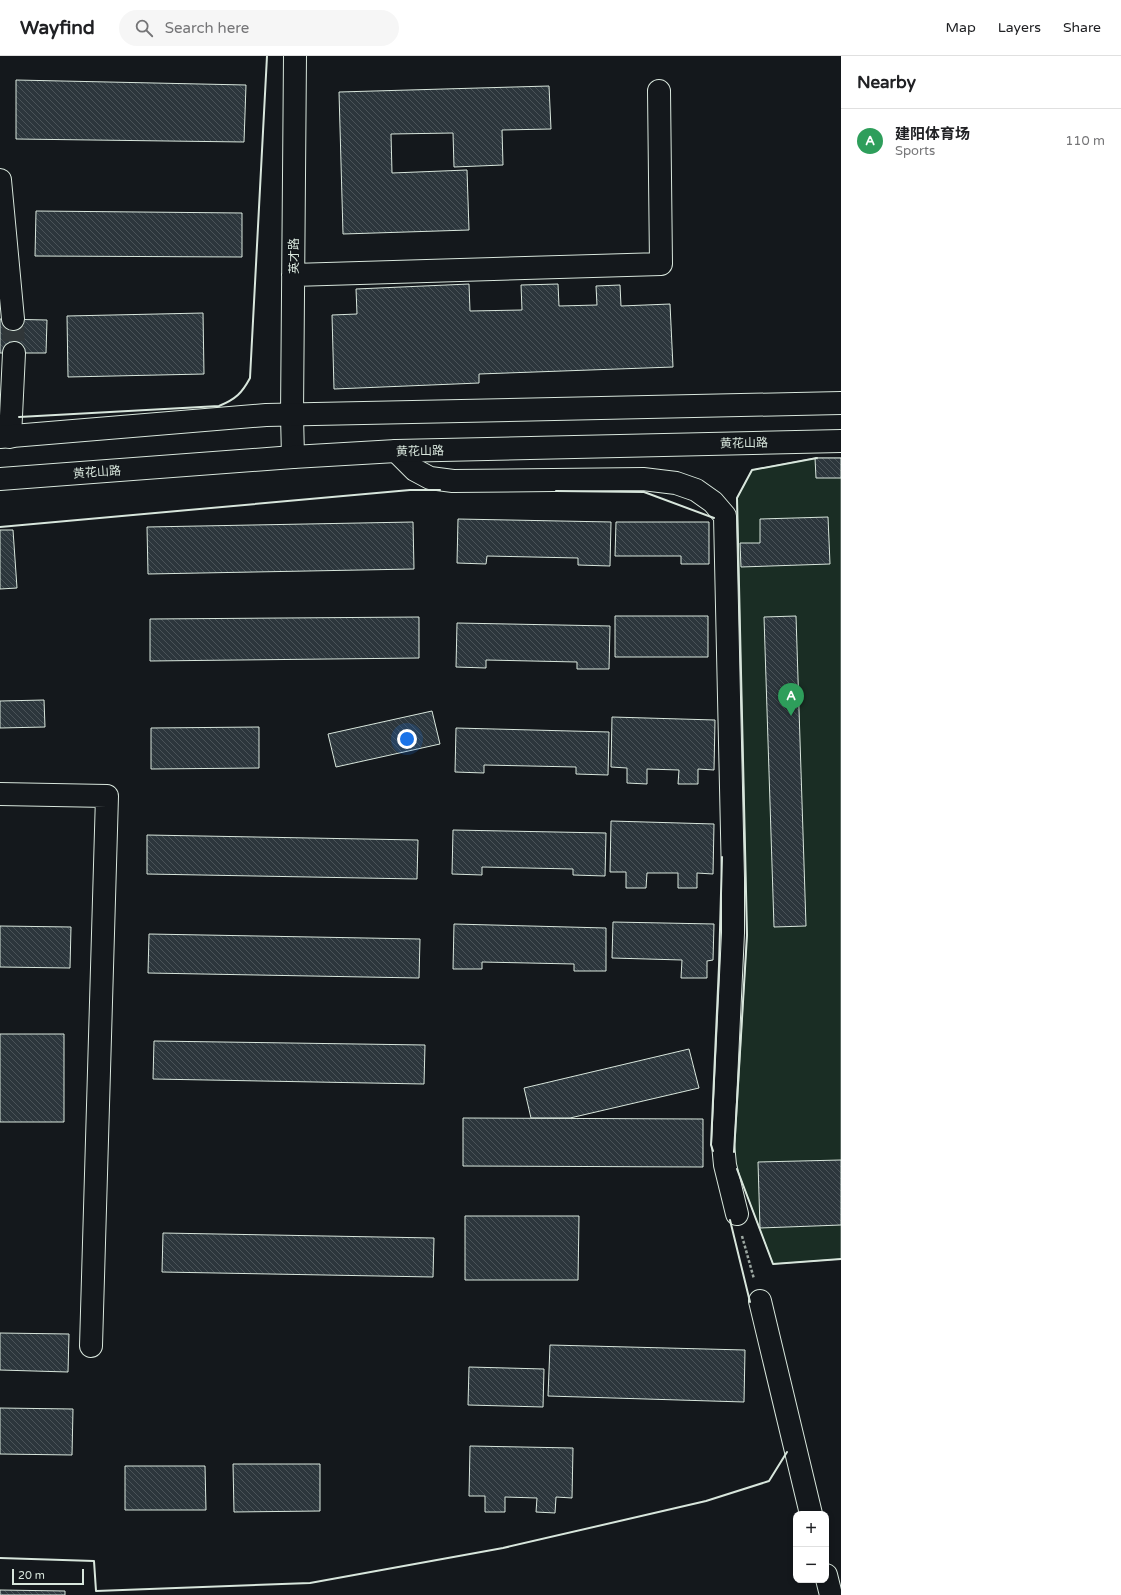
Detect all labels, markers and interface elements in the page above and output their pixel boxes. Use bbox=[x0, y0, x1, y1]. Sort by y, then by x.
search box bbox=[119, 10, 399, 46]
text: Wayfind bbox=[20, 17, 95, 39]
icon: search bbox=[133, 17, 155, 39]
text: Search here bbox=[165, 19, 249, 37]
text: Map bbox=[946, 19, 976, 36]
text: Layers bbox=[998, 19, 1041, 36]
text: Share bbox=[1063, 19, 1101, 36]
text: Nearby bbox=[857, 72, 916, 93]
text: 建阳体育场 bbox=[895, 125, 970, 143]
text: A bbox=[865, 133, 875, 149]
text: 110 m bbox=[1065, 133, 1105, 149]
text: Sports bbox=[895, 143, 935, 159]
street label: 英才路 bbox=[287, 238, 301, 274]
street label: 黄花山路 bbox=[720, 436, 768, 450]
street label: 黄花山路 bbox=[396, 444, 444, 458]
street label: 黄花山路 bbox=[73, 463, 121, 481]
pin: A bbox=[778, 683, 804, 716]
your location bbox=[397, 729, 417, 749]
map controls bbox=[793, 1511, 829, 1583]
button: + bbox=[793, 1511, 829, 1547]
button: − bbox=[793, 1547, 829, 1583]
scale bar bbox=[12, 1567, 84, 1586]
text: 20 m bbox=[18, 1569, 45, 1582]

